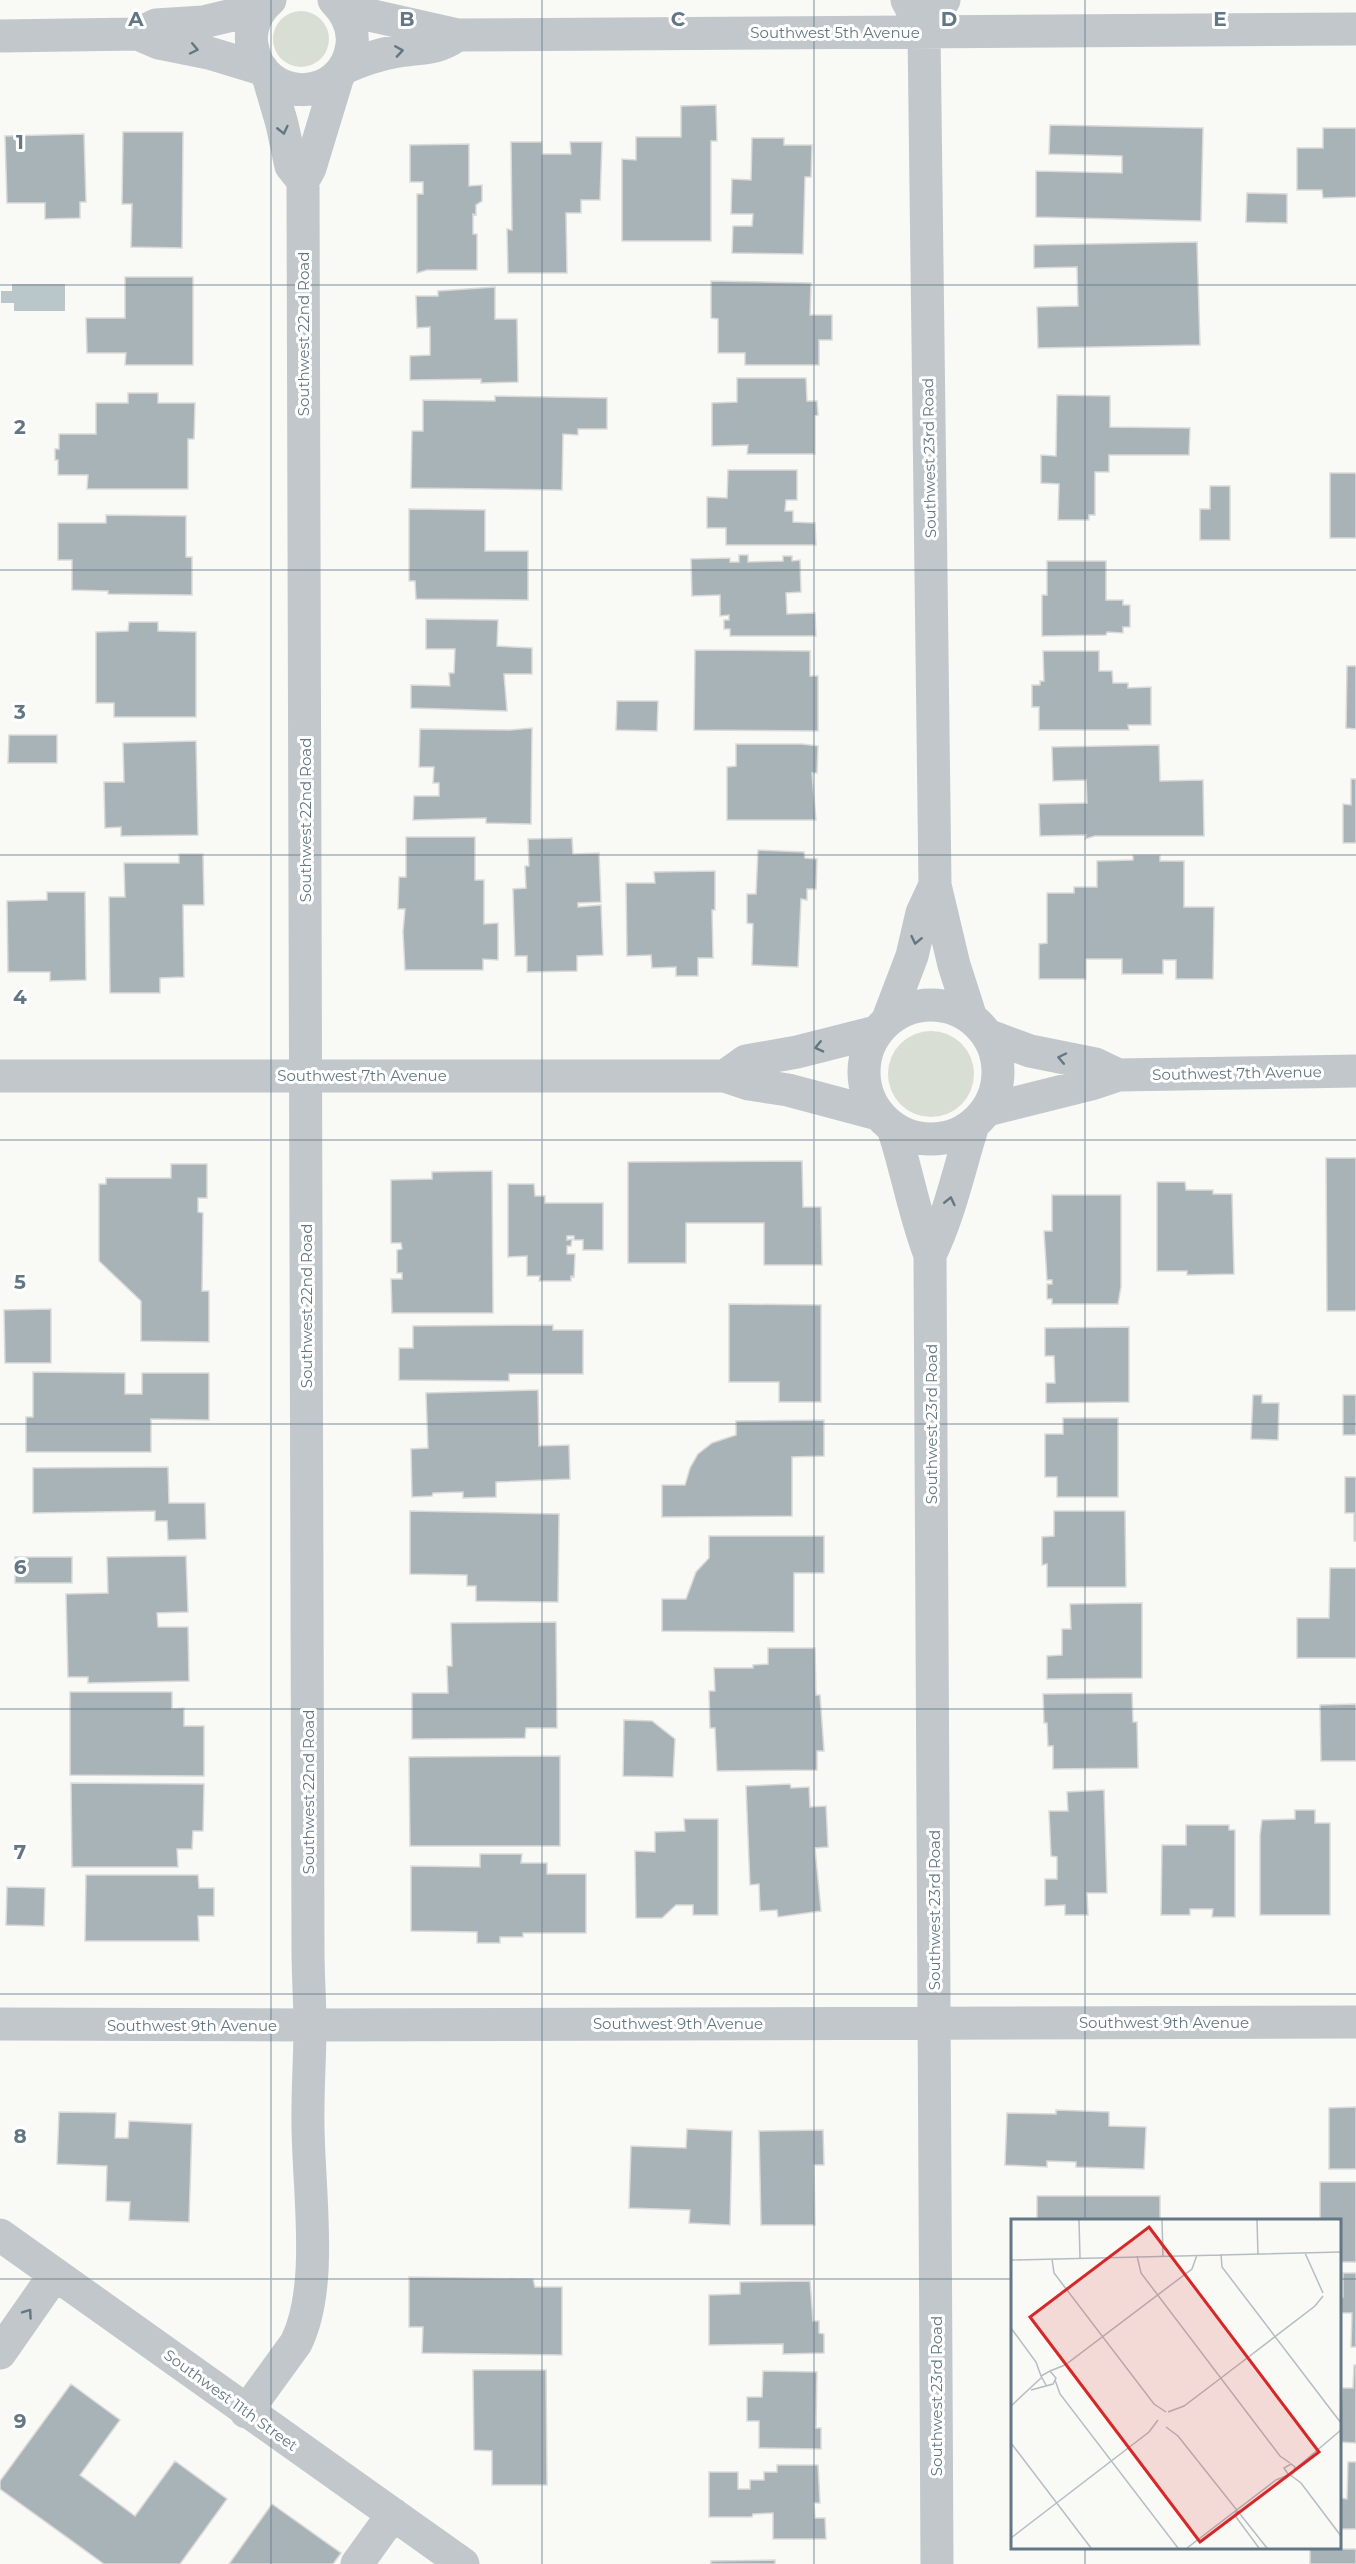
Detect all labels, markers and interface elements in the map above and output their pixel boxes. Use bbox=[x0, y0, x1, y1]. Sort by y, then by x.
text: A bbox=[127, 7, 144, 31]
text: B bbox=[399, 7, 415, 31]
text: C bbox=[671, 7, 686, 31]
text: D bbox=[941, 7, 957, 31]
text: E bbox=[1213, 7, 1227, 31]
street label: Southwest 5th Avenue bbox=[750, 23, 920, 42]
one-way arrow bbox=[188, 42, 198, 55]
one-way arrow bbox=[395, 46, 404, 58]
one-way arrow bbox=[276, 125, 289, 135]
text: 1 bbox=[16, 130, 24, 154]
street label: Southwest 22nd Road bbox=[294, 252, 313, 416]
street label: Southwest 23rd Road bbox=[918, 378, 940, 538]
text: 2 bbox=[14, 415, 26, 439]
text: 3 bbox=[13, 700, 26, 724]
street label: Southwest 22nd Road bbox=[296, 738, 315, 902]
one-way arrow bbox=[910, 935, 923, 945]
text: 4 bbox=[13, 985, 27, 1009]
one-way arrow bbox=[814, 1039, 824, 1052]
one-way arrow bbox=[1057, 1052, 1067, 1065]
street label: Southwest 7th Avenue bbox=[1152, 1062, 1322, 1084]
street label: Southwest 7th Avenue bbox=[277, 1066, 447, 1085]
one-way arrow bbox=[943, 1196, 956, 1206]
street label: Southwest 22nd Road bbox=[297, 1224, 316, 1388]
text: 5 bbox=[14, 1270, 26, 1294]
street label: Southwest 23rd Road bbox=[922, 1344, 941, 1504]
text: 6 bbox=[14, 1555, 27, 1579]
street label: Southwest 22nd Road bbox=[299, 1710, 318, 1874]
street label: Southwest 23rd Road bbox=[925, 1830, 944, 1990]
text: 7 bbox=[14, 1840, 26, 1864]
street label: Southwest 9th Avenue bbox=[1079, 2013, 1249, 2032]
street label: Southwest 9th Avenue bbox=[593, 2014, 763, 2033]
street label: Southwest 9th Avenue bbox=[107, 2016, 277, 2035]
text: 8 bbox=[13, 2124, 27, 2148]
inset map bbox=[1011, 2219, 1341, 2549]
one-way arrow bbox=[21, 2309, 32, 2320]
street label: Southwest 23rd Road bbox=[927, 2316, 946, 2476]
street label: Southwest 11th Street bbox=[160, 2345, 302, 2455]
text: 9 bbox=[14, 2409, 26, 2433]

